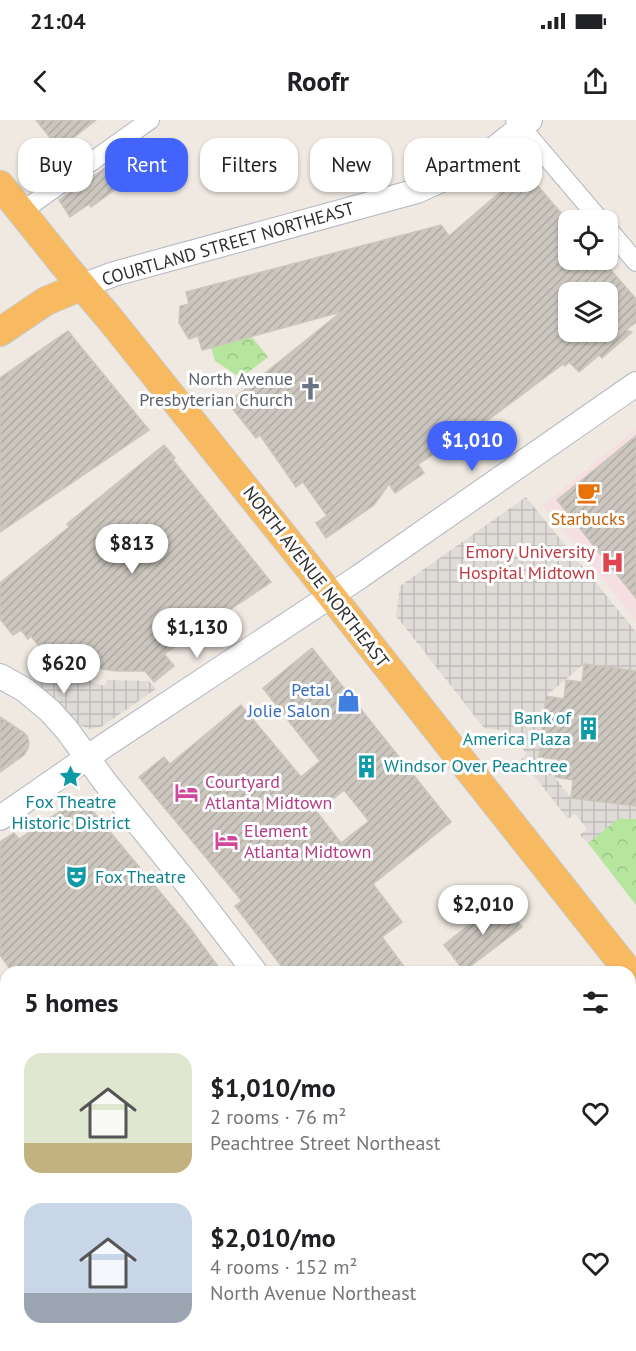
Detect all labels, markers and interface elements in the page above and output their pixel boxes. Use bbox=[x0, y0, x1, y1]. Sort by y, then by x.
text: 21:04 bbox=[30, 7, 86, 35]
text: Roofr bbox=[287, 64, 349, 98]
icon: back bbox=[24, 65, 57, 98]
icon: share bbox=[579, 65, 612, 98]
chip: Buy bbox=[18, 138, 93, 192]
chip: Rent bbox=[105, 138, 188, 192]
chip: Filters bbox=[200, 138, 298, 192]
chip: New bbox=[310, 138, 392, 192]
chip: Apartment bbox=[404, 138, 542, 192]
street label: COURTLAND STREET NORTHEAST bbox=[99, 196, 357, 291]
map controls bbox=[558, 210, 618, 342]
button: locate bbox=[558, 210, 618, 270]
button: layers bbox=[558, 282, 618, 342]
place label: North Avenue Presbyterian Church bbox=[139, 367, 293, 411]
church icon: North Avenue Presbyterian Church bbox=[298, 376, 324, 402]
pin: $1,010 bbox=[423, 421, 521, 472]
text: $1,010 bbox=[441, 427, 503, 453]
cafe icon: Starbucks bbox=[575, 480, 601, 506]
street label: NORTH AVENUE NORTHEAST bbox=[238, 481, 394, 672]
place label: Starbucks bbox=[551, 507, 625, 530]
pin: $813 bbox=[96, 524, 168, 575]
text: $813 bbox=[109, 530, 155, 556]
place label: Emory University Hospital Midtown bbox=[459, 540, 596, 584]
hospital icon: Emory University Hospital Midtown bbox=[600, 549, 626, 575]
pin: $1,130 bbox=[148, 608, 246, 659]
text: $1,130 bbox=[166, 614, 228, 640]
pin: $620 bbox=[28, 644, 100, 695]
text: $620 bbox=[41, 650, 87, 676]
place label: Petal Jolie Salon bbox=[247, 678, 331, 722]
shop icon: Petal Jolie Salon bbox=[335, 687, 361, 713]
place label: Bank of America Plaza bbox=[463, 706, 572, 750]
building icon: Bank of America Plaza bbox=[576, 715, 602, 741]
building icon: Windsor Over Peachtree bbox=[353, 753, 379, 779]
place label: Windsor Over Peachtree bbox=[384, 754, 568, 777]
place icon: Fox Theatre Historic District bbox=[58, 763, 84, 789]
place label: Courtyard Atlanta Midtown bbox=[205, 770, 332, 814]
hotel icon: Courtyard Atlanta Midtown bbox=[174, 779, 200, 805]
place label: Fox Theatre Historic District bbox=[12, 790, 130, 834]
place label: Element Atlanta Midtown bbox=[244, 819, 371, 863]
hotel icon: Element Atlanta Midtown bbox=[213, 828, 239, 854]
theatre icon: Fox Theatre bbox=[64, 864, 90, 890]
place label: Fox Theatre bbox=[95, 865, 186, 888]
pin: $2,010 bbox=[434, 885, 532, 936]
text: $2,010 bbox=[452, 891, 514, 917]
text: 5 homes bbox=[24, 986, 119, 1019]
icon: filters bbox=[579, 986, 612, 1019]
text: $1,010/mo bbox=[210, 1071, 336, 1104]
icon: home bbox=[72, 1077, 144, 1149]
icon: heart bbox=[579, 1097, 612, 1130]
text: 2 rooms · 76 m² bbox=[210, 1104, 346, 1130]
text: Peachtree Street Northeast bbox=[210, 1130, 441, 1156]
text: $2,010/mo bbox=[210, 1221, 336, 1254]
icon: home bbox=[72, 1227, 144, 1299]
icon: heart bbox=[579, 1247, 612, 1280]
text: 4 rooms · 152 m² bbox=[210, 1254, 357, 1280]
text: North Avenue Northeast bbox=[210, 1280, 416, 1306]

